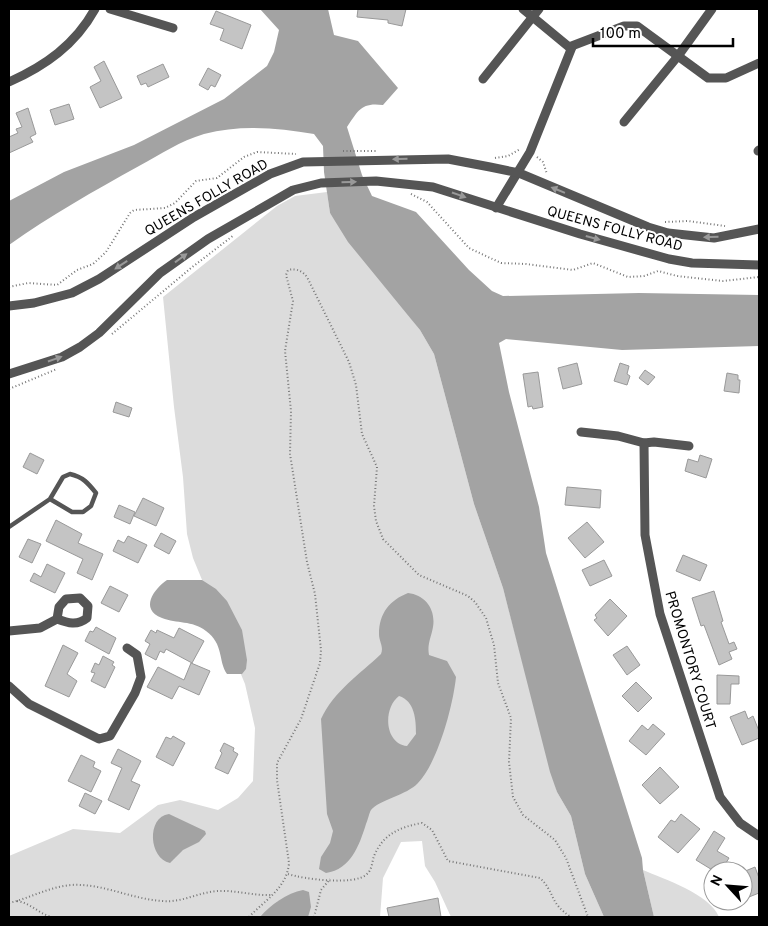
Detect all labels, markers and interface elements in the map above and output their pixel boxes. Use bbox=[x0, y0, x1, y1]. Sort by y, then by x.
scale bar bbox=[593, 15, 733, 47]
text: 100 m bbox=[600, 25, 641, 44]
one-way arrow bbox=[392, 155, 408, 163]
street label: QUEENS FOLLY ROAD bbox=[142, 156, 272, 241]
one-way arrow bbox=[341, 178, 357, 186]
one-way arrow bbox=[550, 185, 565, 193]
one-way arrow bbox=[451, 192, 466, 200]
street label: QUEENS FOLLY ROAD bbox=[545, 203, 684, 256]
one-way arrow bbox=[585, 234, 601, 242]
one-way arrow bbox=[703, 234, 719, 242]
one-way arrow bbox=[174, 253, 187, 263]
one-way arrow bbox=[114, 260, 128, 269]
one-way arrow bbox=[48, 355, 63, 363]
street label: PROMONTORY COURT bbox=[660, 589, 719, 732]
north arrow bbox=[703, 861, 753, 911]
text: N bbox=[708, 873, 728, 889]

